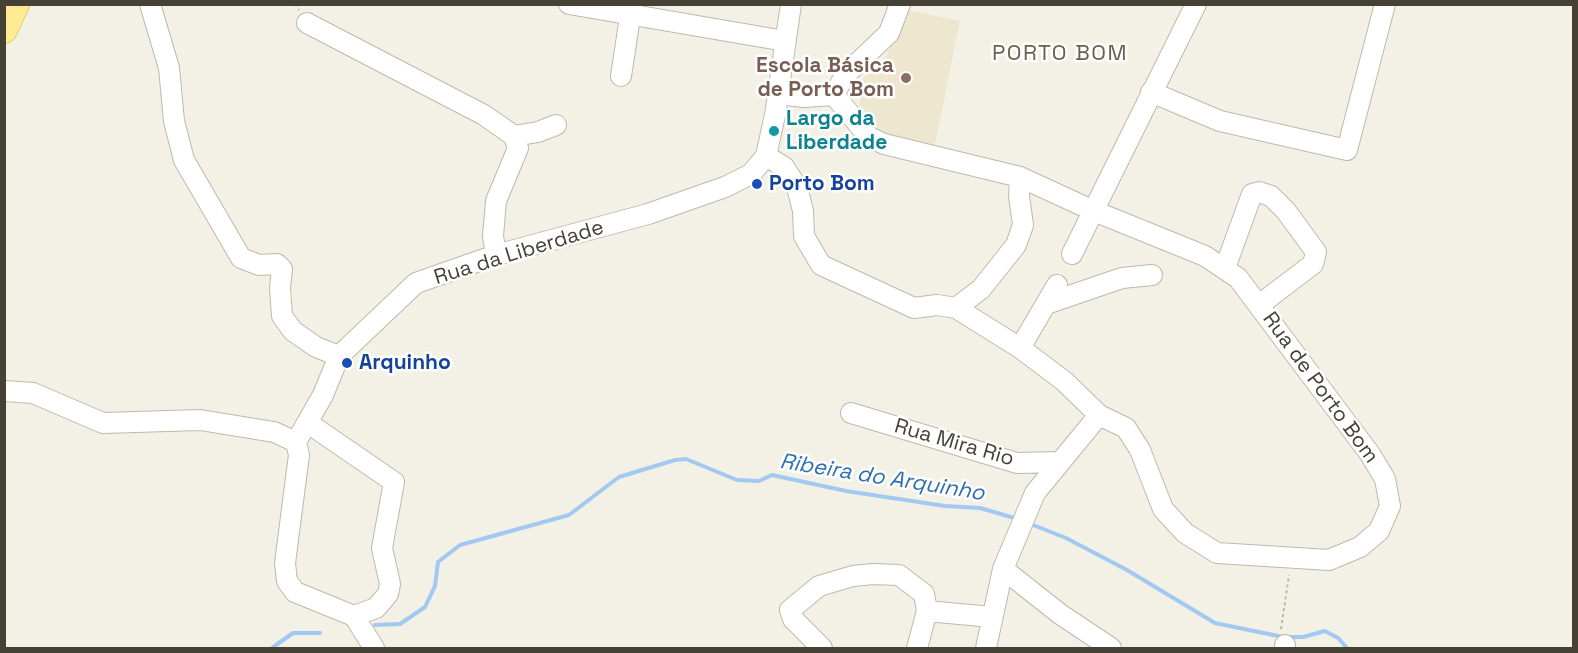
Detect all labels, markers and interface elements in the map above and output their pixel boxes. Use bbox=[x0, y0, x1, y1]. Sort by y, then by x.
district label: PORTO BOM bbox=[992, 41, 1128, 67]
place label: Escola Básica de Porto Bom bbox=[756, 53, 894, 103]
marker: Escola Básica de Porto Bom bbox=[899, 71, 913, 85]
place label: Largo da Liberdade bbox=[786, 106, 887, 156]
marker: Largo da Liberdade bbox=[767, 124, 781, 138]
place label: Porto Bom bbox=[769, 171, 875, 197]
marker: Porto Bom bbox=[750, 177, 764, 191]
street label: Rua da Liberdade bbox=[431, 215, 607, 291]
street label: Rua de Porto Bom bbox=[1257, 308, 1383, 468]
place label: Arquinho bbox=[359, 350, 451, 376]
marker: Arquinho bbox=[340, 356, 354, 370]
street label: Rua Mira Rio bbox=[891, 414, 1017, 472]
water label: Ribeira do Arquinho bbox=[778, 449, 986, 507]

